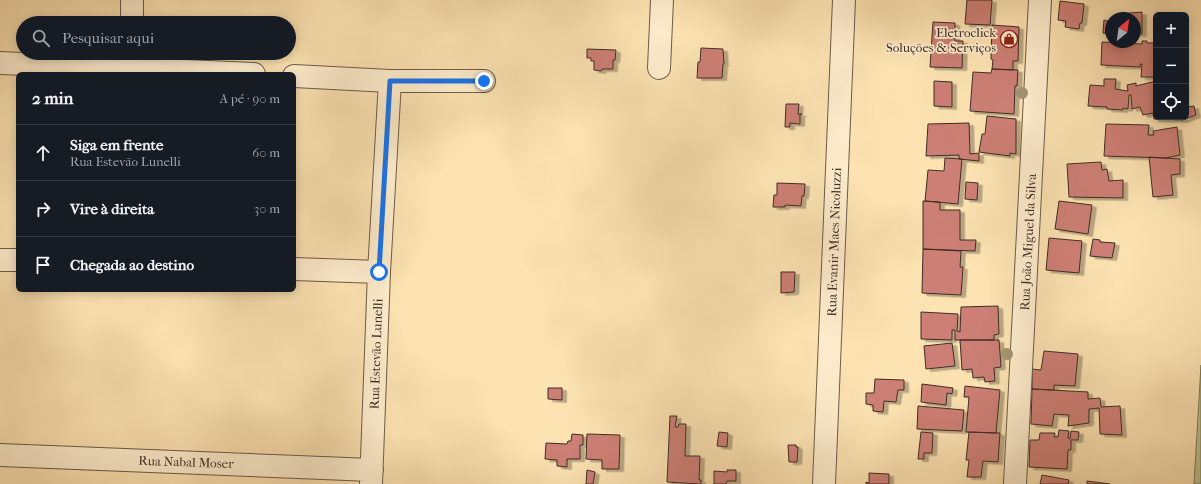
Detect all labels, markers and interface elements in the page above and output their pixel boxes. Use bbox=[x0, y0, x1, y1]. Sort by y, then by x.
north arrow bbox=[1105, 12, 1141, 48]
map controls bbox=[1153, 12, 1189, 120]
button: + bbox=[1153, 12, 1189, 48]
search box bbox=[16, 16, 296, 60]
place label: Eletroclick Soluções & Serviços bbox=[886, 25, 996, 56]
icon: search bbox=[30, 27, 52, 49]
text: Pesquisar aqui bbox=[62, 29, 154, 47]
shop icon: Eletroclick Soluções & Serviços bbox=[999, 29, 1019, 49]
button: − bbox=[1153, 48, 1189, 84]
route end bbox=[475, 72, 493, 90]
button: locate bbox=[1153, 84, 1189, 120]
text: 2 min bbox=[32, 88, 73, 108]
text: A pé · 90 m bbox=[220, 91, 280, 106]
text: Siga em frente bbox=[70, 136, 163, 154]
icon: ahead bbox=[32, 142, 54, 164]
text: 60 m bbox=[252, 145, 280, 160]
text: Rua Estevão Lunelli bbox=[70, 154, 181, 169]
street label: Rua Evanir Maes Nicoluzzi bbox=[824, 167, 844, 317]
street label: Rua João Miguel da Silva bbox=[1017, 172, 1039, 311]
icon: right bbox=[32, 198, 54, 220]
text: Vire à direita bbox=[70, 200, 154, 218]
text: 30 m bbox=[254, 201, 280, 216]
icon: arrive bbox=[32, 254, 54, 276]
text: Chegada ao destino bbox=[70, 256, 194, 274]
route start bbox=[370, 263, 388, 281]
street label: Rua Estevão Lunelli bbox=[367, 298, 385, 410]
street label: Rua Nabal Moser bbox=[138, 453, 234, 471]

